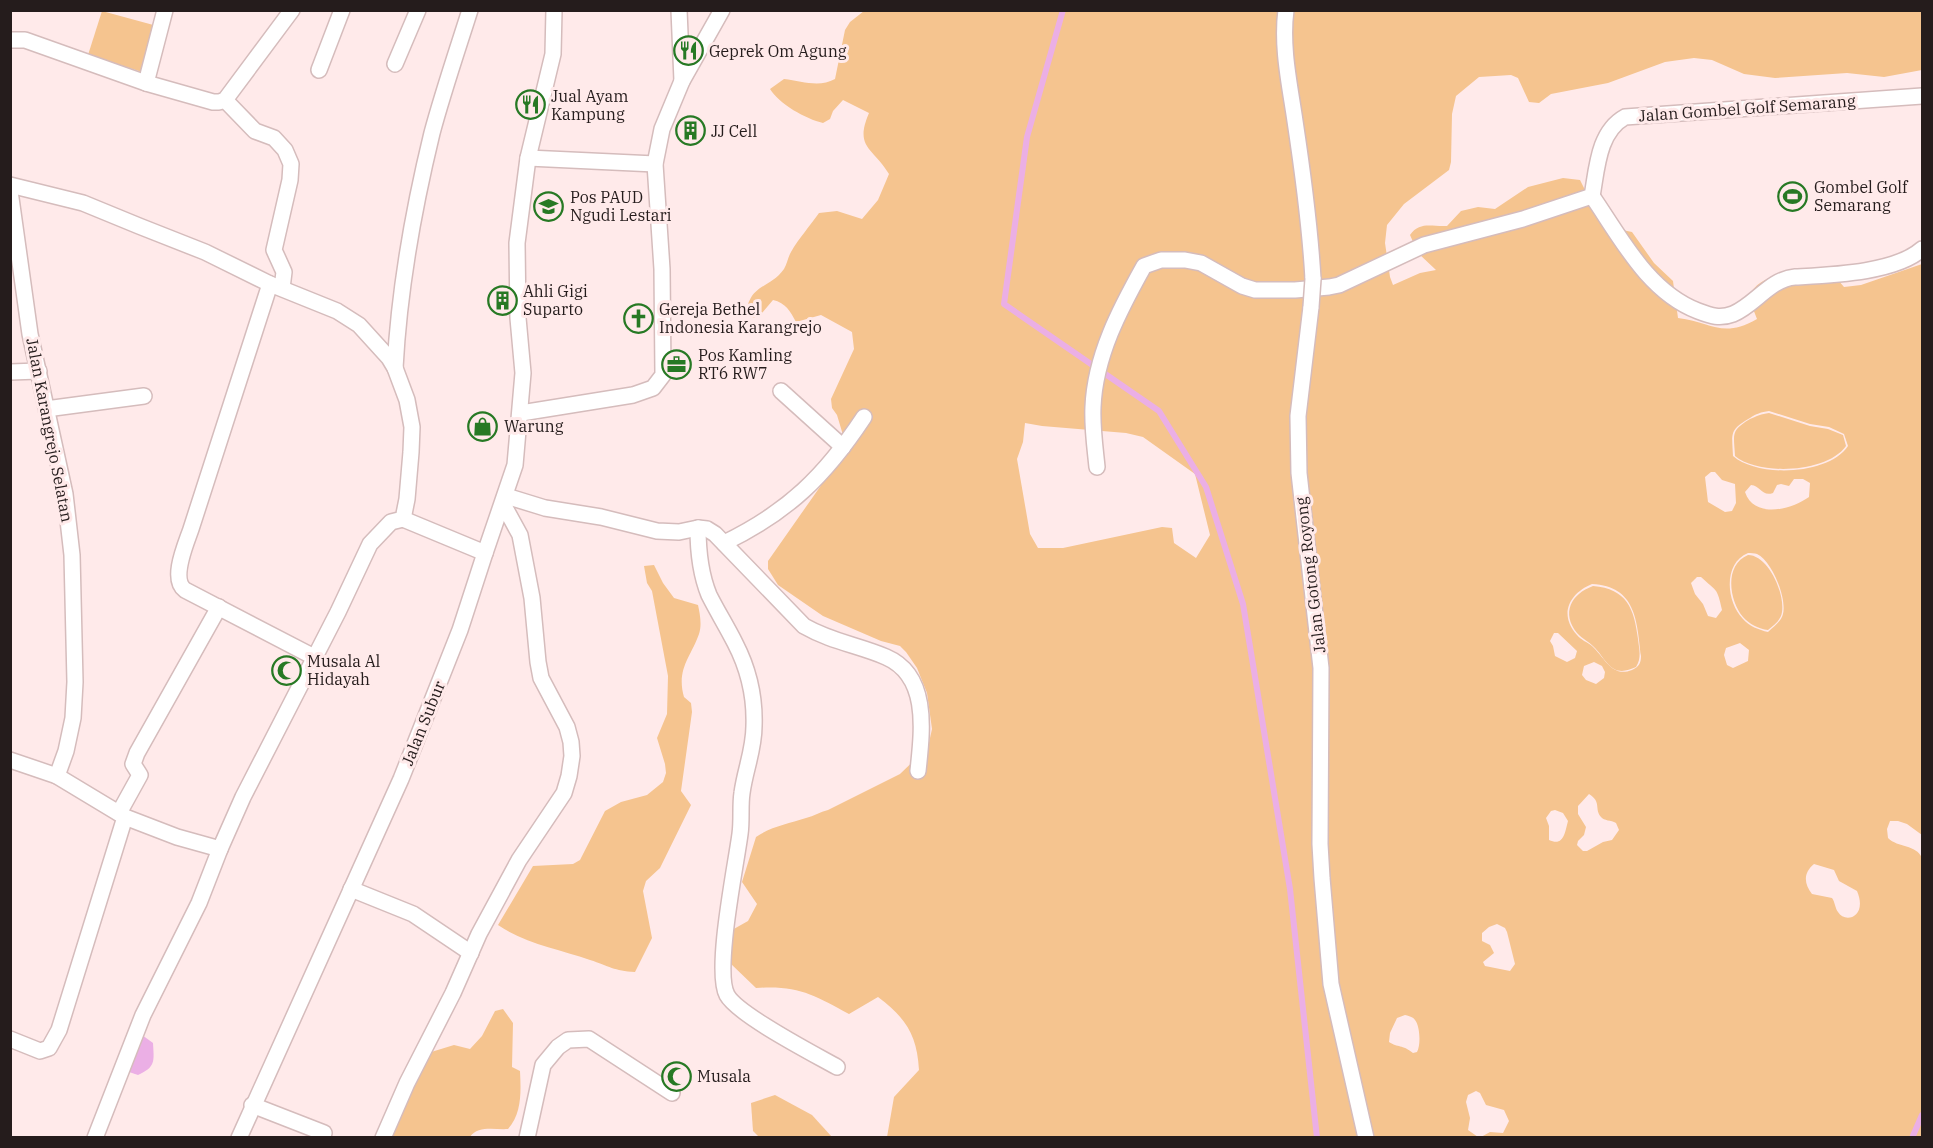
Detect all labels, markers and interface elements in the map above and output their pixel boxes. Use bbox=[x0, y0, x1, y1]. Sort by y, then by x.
restaurant icon: Geprek Om Agung bbox=[672, 35, 704, 67]
place label: Geprek Om Agung bbox=[709, 41, 847, 61]
place label: Jual Ayam Kampung bbox=[551, 86, 628, 124]
restaurant icon: Jual Ayam Kampung bbox=[514, 89, 546, 121]
street label: Jalan Gombel Golf Semarang bbox=[1638, 90, 1856, 126]
building icon: JJ Cell bbox=[674, 115, 706, 147]
place label: JJ Cell bbox=[711, 121, 757, 141]
place label: Gombel Golf Semarang bbox=[1814, 177, 1909, 215]
sports icon: Gombel Golf Semarang bbox=[1777, 180, 1809, 212]
place label: Pos PAUD Ngudi Lestari bbox=[570, 187, 672, 225]
school or university icon: Pos PAUD Ngudi Lestari bbox=[533, 190, 565, 222]
place label: Ahli Gigi Suparto bbox=[523, 281, 588, 319]
building icon: Ahli Gigi Suparto bbox=[486, 284, 518, 316]
place label: Gereja Bethel Indonesia Karangrejo bbox=[659, 299, 822, 337]
church icon: Gereja Bethel Indonesia Karangrejo bbox=[622, 302, 654, 334]
street label: Jalan Karangrejo Selatan bbox=[22, 336, 78, 524]
place label: Pos Kamling RT6 RW7 bbox=[698, 345, 792, 383]
office icon: Pos Kamling RT6 RW7 bbox=[661, 348, 693, 380]
shop icon: Warung bbox=[467, 410, 499, 442]
place label: Warung bbox=[504, 416, 564, 436]
street label: Jalan Gotong Royong bbox=[1290, 496, 1329, 654]
place label: Musala Al Hidayah bbox=[307, 651, 380, 689]
mosque icon: Musala Al Hidayah bbox=[270, 654, 302, 686]
street label: Jalan Subur bbox=[397, 678, 449, 768]
mosque icon: Musala bbox=[660, 1060, 692, 1092]
place label: Musala bbox=[697, 1066, 751, 1086]

